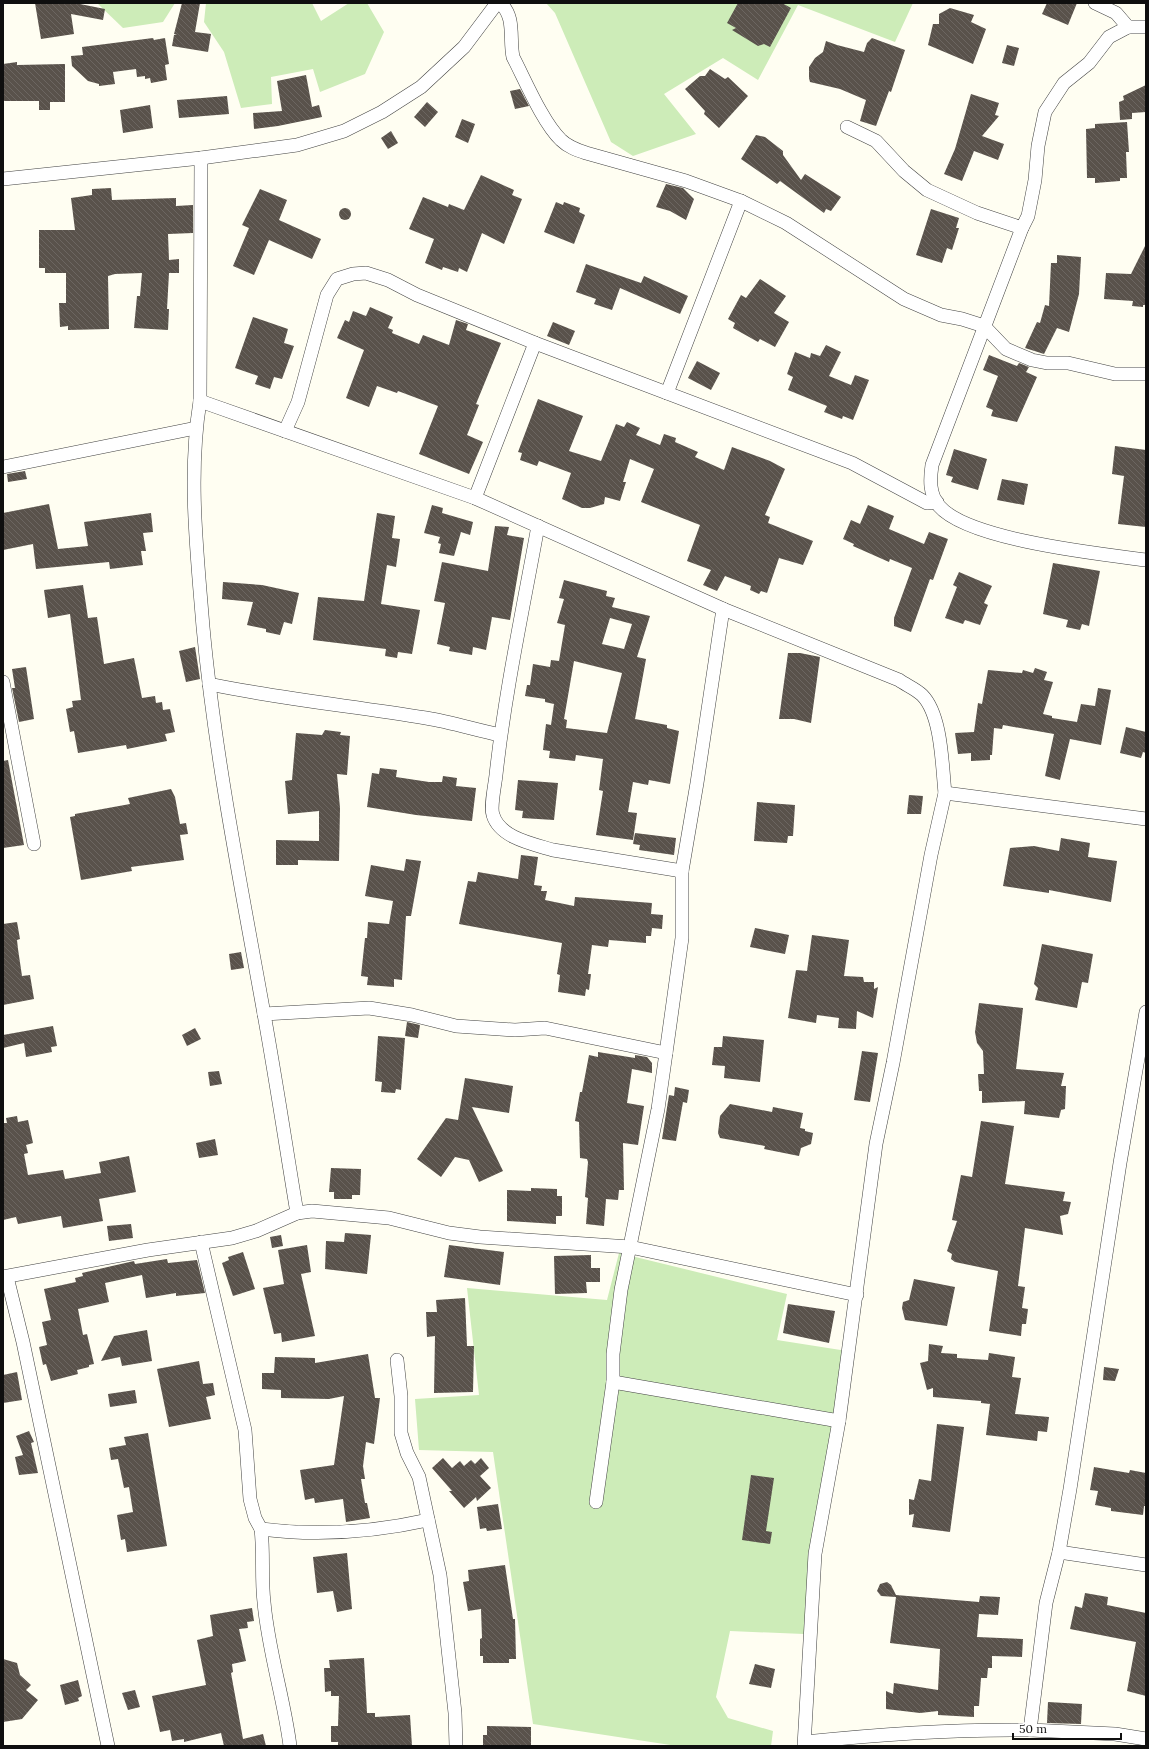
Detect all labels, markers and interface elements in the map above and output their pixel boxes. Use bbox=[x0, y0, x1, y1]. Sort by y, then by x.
scale bar bbox=[1013, 1715, 1121, 1741]
text: 50 m bbox=[1019, 1721, 1047, 1736]

